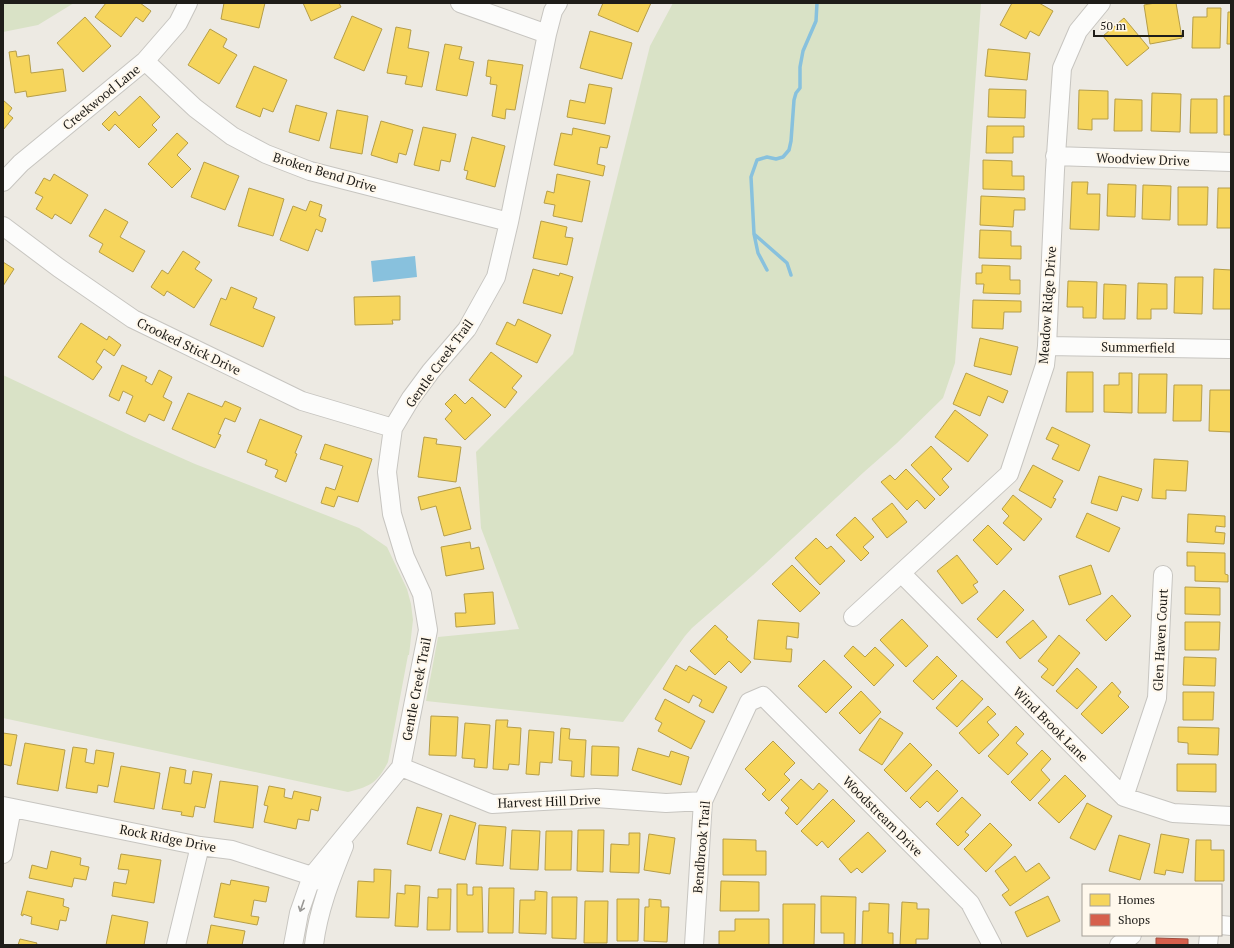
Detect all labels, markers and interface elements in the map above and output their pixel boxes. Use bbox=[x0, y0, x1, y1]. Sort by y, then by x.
scale bar bbox=[1094, 12, 1183, 38]
text: 50 m bbox=[1100, 18, 1127, 33]
street label: Creekwood Lane bbox=[58, 60, 144, 134]
street label: Broken Bend Drive bbox=[271, 148, 379, 196]
street label: Woodview Drive bbox=[1096, 148, 1190, 170]
street label: Meadow Ridge Drive bbox=[1034, 245, 1060, 365]
street label: Crooked Stick Drive bbox=[134, 313, 244, 379]
street label: Gentle Creek Trail bbox=[401, 315, 477, 411]
street label: Summerfield bbox=[1101, 337, 1175, 357]
street label: Glen Haven Court bbox=[1148, 588, 1172, 692]
street label: Gentle Creek Trail bbox=[397, 636, 435, 742]
street label: Wind Brook Lane bbox=[1010, 683, 1092, 765]
street label: Woodstream Drive bbox=[839, 772, 927, 860]
street label: Harvest Hill Drive bbox=[497, 790, 601, 812]
street label: Bendbrook Trail bbox=[688, 800, 714, 894]
street label: Rock Ridge Drive bbox=[118, 820, 218, 856]
legend bbox=[1082, 884, 1222, 936]
text: Homes bbox=[1118, 892, 1155, 907]
one-way arrow bbox=[298, 900, 305, 913]
text: Shops bbox=[1118, 912, 1150, 927]

